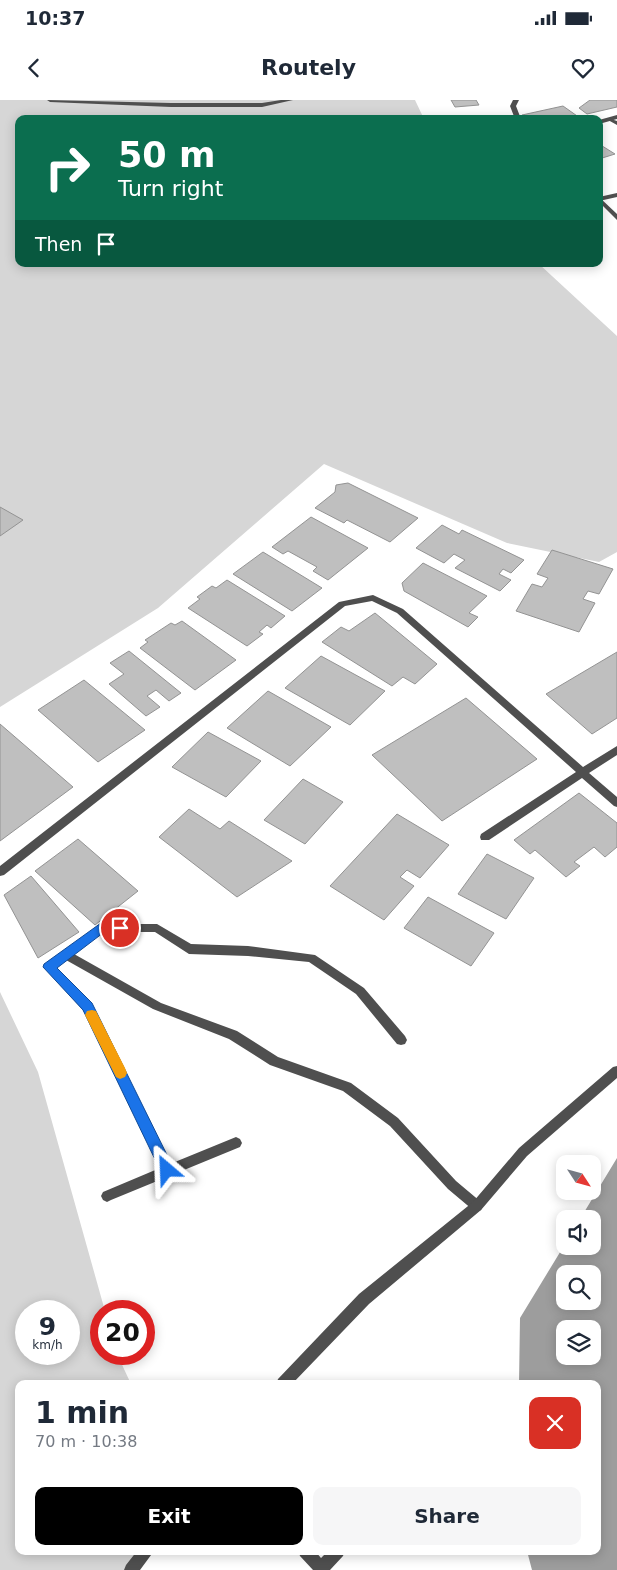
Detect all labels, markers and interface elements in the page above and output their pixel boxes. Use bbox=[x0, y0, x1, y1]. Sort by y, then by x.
text: 10:37 bbox=[25, 7, 85, 29]
icon: back bbox=[20, 54, 48, 82]
icon: heart bbox=[569, 54, 597, 82]
text: Routely bbox=[261, 55, 356, 80]
icon: right bbox=[35, 135, 100, 200]
text: 50 m bbox=[118, 135, 215, 175]
text: Turn right bbox=[118, 176, 223, 201]
icon: arrive bbox=[92, 230, 120, 258]
text: Then bbox=[35, 233, 82, 255]
pin bbox=[99, 907, 141, 949]
icon: arrive bbox=[106, 914, 134, 942]
position arrow bbox=[140, 1143, 192, 1195]
north arrow bbox=[556, 1155, 601, 1200]
map controls bbox=[556, 1155, 601, 1365]
button: sound bbox=[556, 1210, 601, 1255]
button: search bbox=[556, 1265, 601, 1310]
speed limit sign: 20 bbox=[90, 1300, 155, 1365]
text: 9 bbox=[39, 1312, 56, 1341]
button: layers bbox=[556, 1320, 601, 1365]
text: km/h bbox=[32, 1338, 63, 1352]
text: 1 min bbox=[35, 1395, 129, 1430]
button: close bbox=[529, 1397, 581, 1449]
text: 70 m · 10:38 bbox=[35, 1432, 137, 1451]
button: Exit bbox=[35, 1487, 303, 1545]
button: Share bbox=[313, 1487, 581, 1545]

